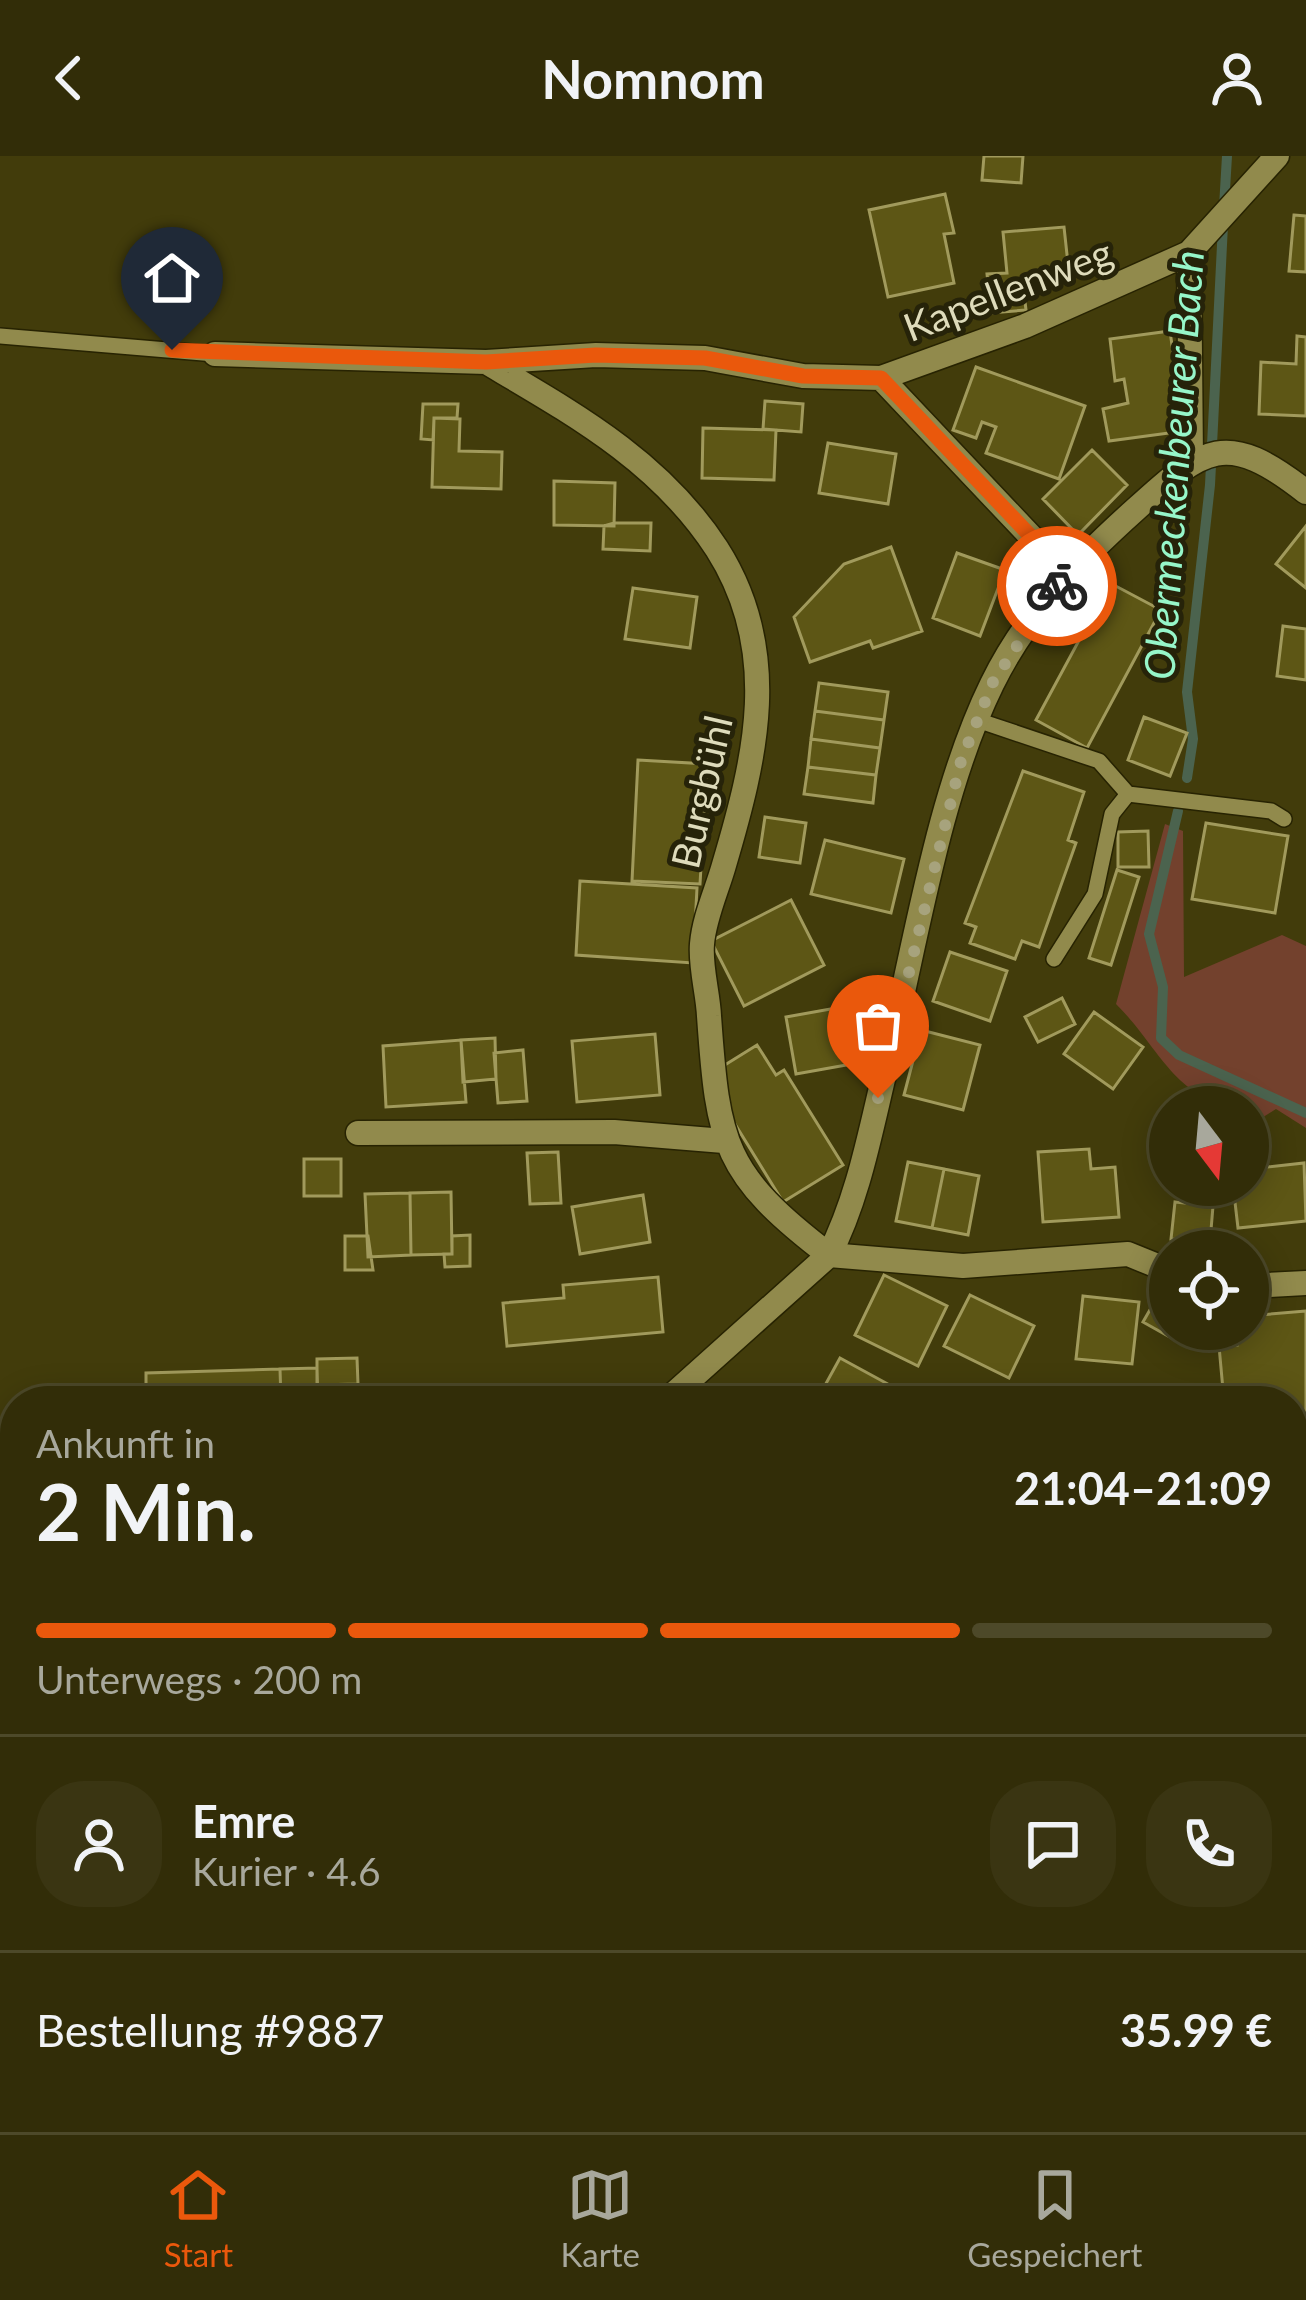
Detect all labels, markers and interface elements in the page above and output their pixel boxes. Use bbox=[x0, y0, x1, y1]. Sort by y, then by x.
icon: back bbox=[36, 45, 102, 111]
icon: person bbox=[1204, 45, 1270, 111]
text: Nomnom bbox=[541, 46, 765, 111]
pin bbox=[121, 227, 223, 350]
street label: Kapellenweg bbox=[897, 228, 1118, 350]
icon: home bbox=[139, 245, 205, 311]
water label: Obermeckenbeurer Bach bbox=[1133, 249, 1213, 681]
courier bbox=[997, 526, 1117, 646]
icon: bike bbox=[1024, 553, 1090, 619]
street label: Burgbühl bbox=[661, 711, 741, 873]
pin bbox=[827, 975, 929, 1098]
icon: bag bbox=[845, 993, 911, 1059]
north arrow bbox=[1149, 1086, 1269, 1206]
map controls bbox=[1149, 1086, 1269, 1350]
button: locate bbox=[1149, 1230, 1269, 1350]
text: Ankunft in bbox=[36, 1420, 215, 1466]
text: 21:04–21:09 bbox=[1014, 1461, 1272, 1515]
text: 2 Min. bbox=[36, 1464, 256, 1558]
text: Unterwegs · 200 m bbox=[36, 1656, 362, 1702]
button: person bbox=[36, 1781, 162, 1907]
button: chat bbox=[990, 1781, 1116, 1907]
button: phone bbox=[1146, 1781, 1272, 1907]
text: Emre bbox=[192, 1794, 295, 1848]
text: Kurier · 4.6 bbox=[192, 1848, 381, 1894]
text: Bestellung #9887 bbox=[36, 2003, 385, 2057]
text: 35.99 € bbox=[1120, 2003, 1272, 2057]
tab: Start bbox=[164, 2162, 233, 2274]
tab: Karte bbox=[560, 2162, 640, 2274]
tab: Gespeichert bbox=[967, 2162, 1142, 2274]

